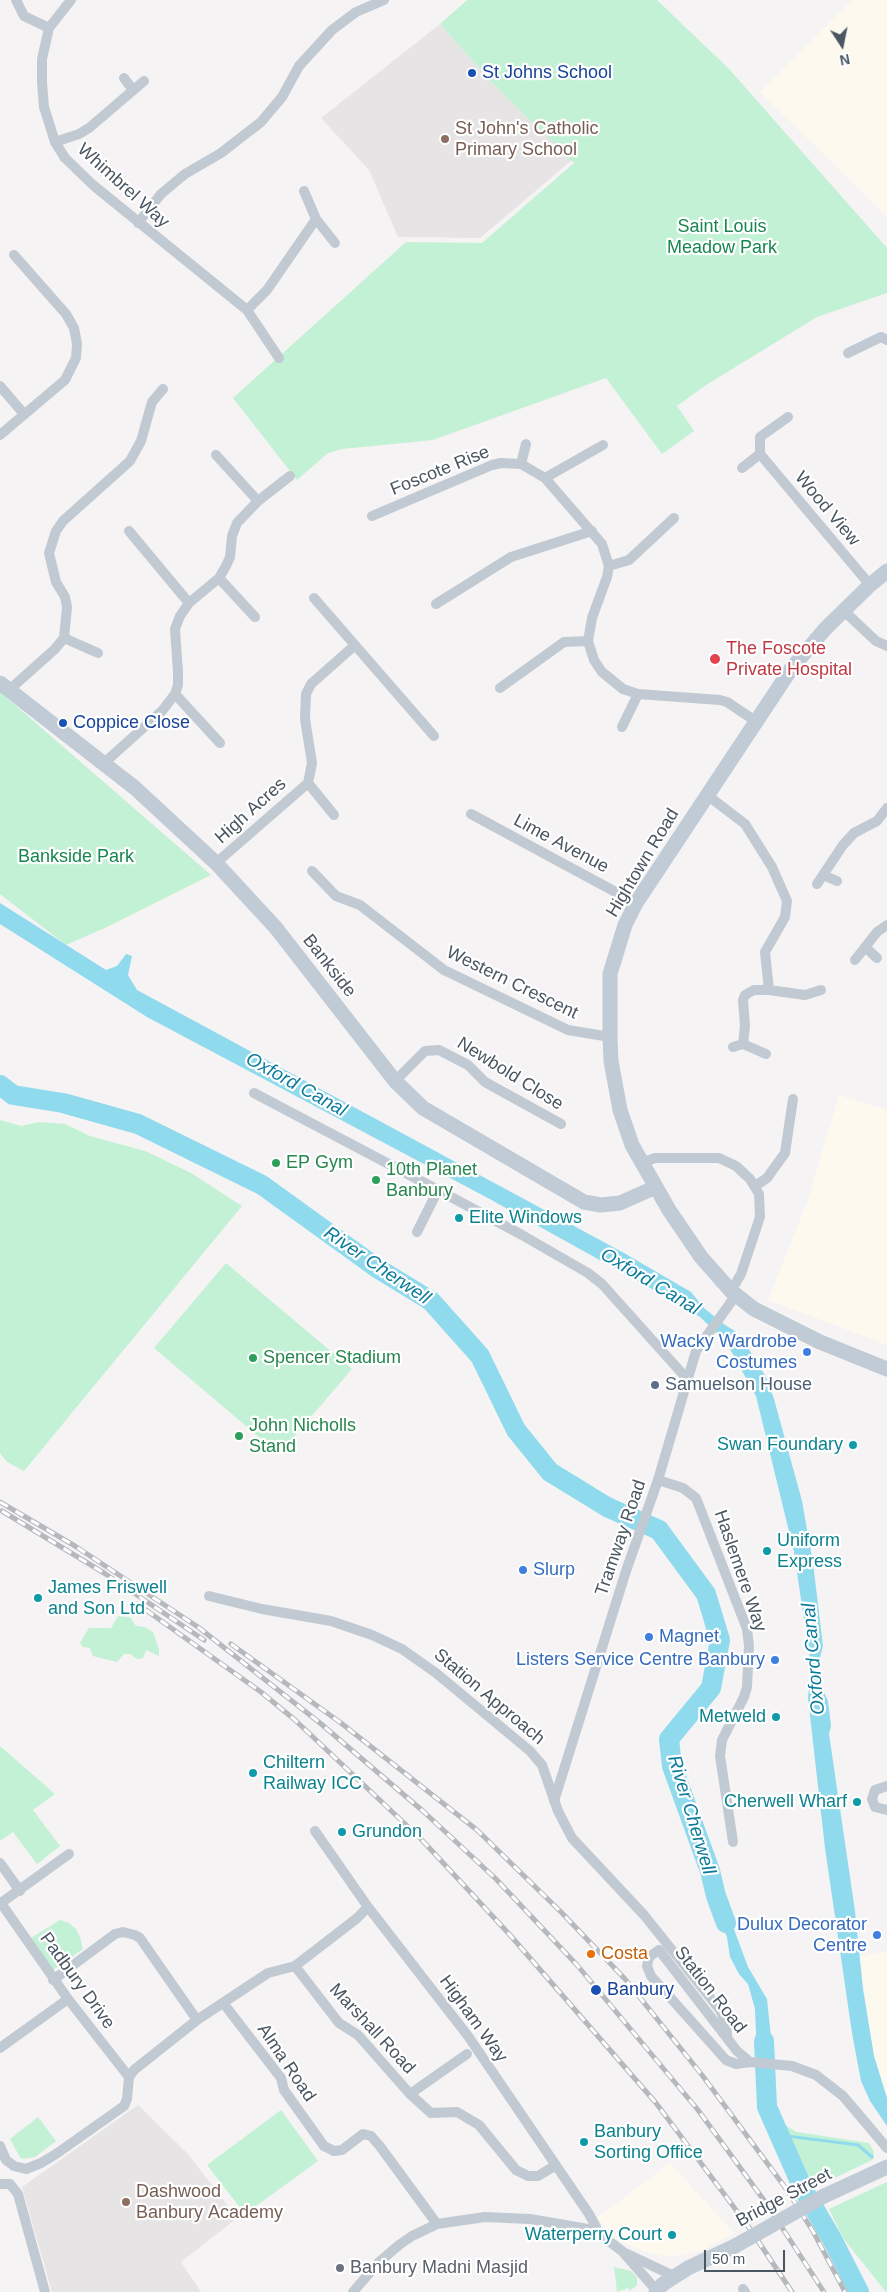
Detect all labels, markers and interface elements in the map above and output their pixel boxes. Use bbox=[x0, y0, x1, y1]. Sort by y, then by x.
north arrow bbox=[817, 20, 867, 70]
text: N bbox=[838, 51, 851, 69]
place label: St Johns School bbox=[482, 62, 612, 84]
marker: St Johns School bbox=[466, 67, 478, 79]
place label: St John's Catholic Primary School bbox=[455, 118, 599, 160]
marker: St John's Catholic Primary School bbox=[439, 133, 451, 145]
street label: Whimbrel Way bbox=[73, 139, 173, 233]
park label: Saint Louis Meadow Park bbox=[667, 216, 777, 258]
street label: Foscote Rise bbox=[387, 441, 493, 501]
street label: Wood View bbox=[790, 467, 864, 551]
place label: The Foscote Private Hospital bbox=[726, 638, 852, 681]
marker: The Foscote Private Hospital bbox=[708, 652, 722, 666]
place label: Coppice Close bbox=[73, 712, 190, 734]
marker: Coppice Close bbox=[57, 717, 69, 729]
street label: High Acres bbox=[211, 774, 291, 848]
street label: Hightown Road bbox=[602, 805, 684, 921]
street label: Lime Avenue bbox=[510, 810, 612, 878]
park label: Bankside Park bbox=[18, 846, 134, 868]
street label: Bankside bbox=[298, 930, 360, 1002]
street label: Western Crescent bbox=[443, 942, 581, 1024]
street label: Newbold Close bbox=[453, 1033, 567, 1115]
water label: Oxford Canal bbox=[242, 1048, 350, 1122]
place label: EP Gym bbox=[286, 1152, 353, 1174]
marker: EP Gym bbox=[270, 1157, 282, 1169]
place label: 10th Planet Banbury bbox=[386, 1159, 477, 1202]
marker: 10th Planet Banbury bbox=[370, 1174, 382, 1186]
place label: Elite Windows bbox=[469, 1207, 582, 1229]
marker: Elite Windows bbox=[453, 1212, 465, 1224]
water label: River Cherwell bbox=[319, 1222, 435, 1310]
water label: Oxford Canal bbox=[596, 1243, 704, 1321]
place label: Wacky Wardrobe Costumes bbox=[660, 1331, 797, 1374]
marker: Wacky Wardrobe Costumes bbox=[801, 1346, 813, 1358]
place label: Spencer Stadium bbox=[263, 1347, 401, 1369]
marker: Spencer Stadium bbox=[247, 1352, 259, 1364]
place label: Samuelson House bbox=[665, 1374, 812, 1396]
marker: Samuelson House bbox=[649, 1379, 661, 1391]
place label: John Nicholls Stand bbox=[249, 1415, 356, 1458]
marker: John Nicholls Stand bbox=[233, 1430, 245, 1442]
place label: Swan Foundary bbox=[717, 1434, 843, 1456]
marker: Swan Foundary bbox=[847, 1439, 859, 1451]
street label: Tramway Road bbox=[591, 1477, 651, 1599]
street label: Haslemere Way bbox=[709, 1507, 771, 1635]
place label: Uniform Express bbox=[777, 1530, 842, 1572]
marker: Uniform Express bbox=[761, 1545, 773, 1557]
place label: Slurp bbox=[533, 1559, 575, 1581]
marker: Slurp bbox=[517, 1564, 529, 1576]
place label: James Friswell and Son Ltd bbox=[48, 1577, 167, 1620]
marker: James Friswell and Son Ltd bbox=[32, 1592, 44, 1604]
water label: Oxford Canal bbox=[798, 1602, 830, 1716]
place label: Magnet bbox=[659, 1626, 719, 1648]
marker: Magnet bbox=[643, 1631, 655, 1643]
street label: Station Approach bbox=[429, 1644, 549, 1750]
place label: Listers Service Centre Banbury bbox=[516, 1649, 765, 1671]
marker: Listers Service Centre Banbury bbox=[769, 1654, 781, 1666]
place label: Metweld bbox=[699, 1706, 766, 1728]
marker: Metweld bbox=[770, 1711, 782, 1723]
place label: Chiltern Railway ICC bbox=[263, 1752, 362, 1795]
water label: River Cherwell bbox=[662, 1753, 720, 1877]
marker: Chiltern Railway ICC bbox=[247, 1767, 259, 1779]
place label: Cherwell Wharf bbox=[724, 1791, 847, 1813]
marker: Cherwell Wharf bbox=[851, 1796, 863, 1808]
place label: Grundon bbox=[352, 1821, 422, 1843]
marker: Grundon bbox=[336, 1826, 348, 1838]
place label: Dulux Decorator Centre bbox=[737, 1914, 867, 1956]
street label: Padbury Drive bbox=[35, 1929, 119, 2033]
marker: Dulux Decorator Centre bbox=[871, 1929, 883, 1941]
street label: Station Road bbox=[669, 1942, 751, 2038]
place label: Costa bbox=[601, 1943, 648, 1965]
marker: Costa bbox=[585, 1948, 597, 1960]
street label: Higham Way bbox=[434, 1971, 512, 2067]
street label: Marshall Road bbox=[325, 1979, 419, 2079]
place label: Banbury bbox=[607, 1979, 674, 2001]
marker: Banbury bbox=[589, 1983, 603, 1997]
street label: Alma Road bbox=[252, 2020, 320, 2106]
place label: Banbury Sorting Office bbox=[594, 2121, 703, 2164]
marker: Banbury Sorting Office bbox=[578, 2136, 590, 2148]
street label: Bridge Street bbox=[733, 2164, 835, 2232]
place label: Dashwood Banbury Academy bbox=[136, 2181, 283, 2224]
marker: Dashwood Banbury Academy bbox=[120, 2196, 132, 2208]
place label: Waterperry Court bbox=[525, 2224, 662, 2246]
marker: Waterperry Court bbox=[666, 2229, 678, 2241]
scale bar bbox=[707, 2240, 788, 2272]
text: 50 m bbox=[712, 2250, 745, 2267]
place label: Banbury Madni Masjid bbox=[350, 2257, 528, 2279]
marker: Banbury Madni Masjid bbox=[334, 2262, 346, 2274]

